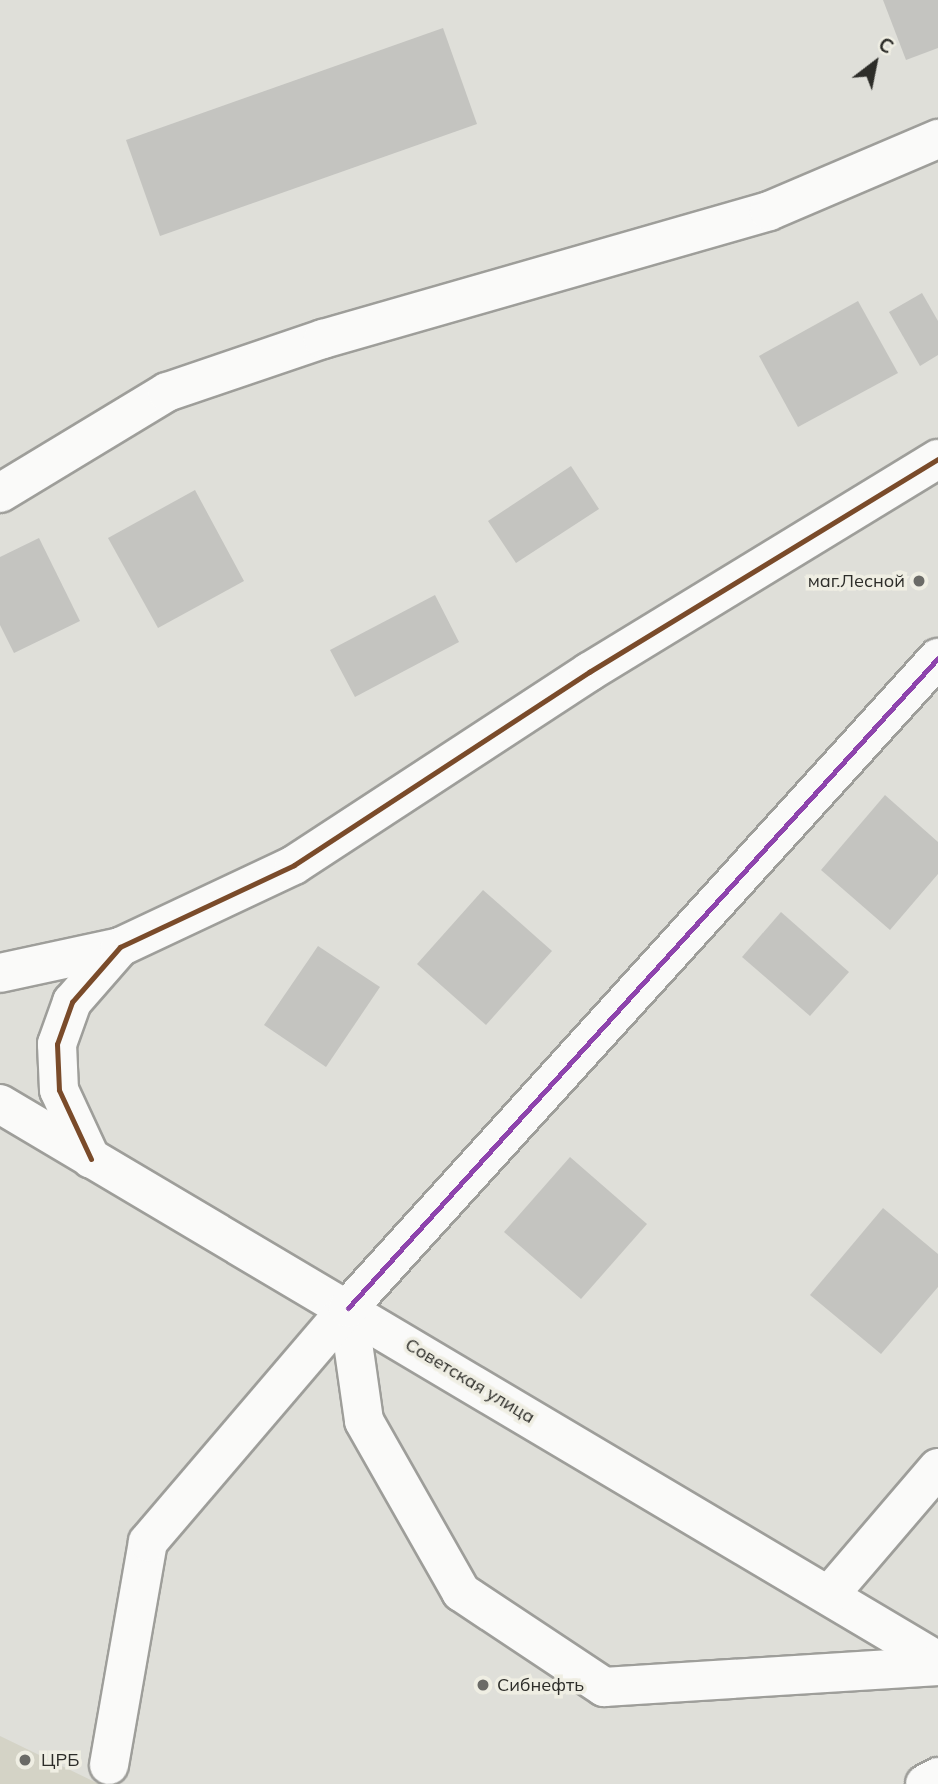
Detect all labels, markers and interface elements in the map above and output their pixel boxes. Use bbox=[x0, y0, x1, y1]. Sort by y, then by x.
north arrow bbox=[840, 28, 910, 98]
text: С bbox=[874, 32, 898, 59]
place label: маг.Лесной bbox=[808, 570, 905, 592]
marker: маг.Лесной bbox=[911, 573, 927, 589]
street label: Советская улица bbox=[401, 1334, 539, 1428]
place label: Сибнефть bbox=[497, 1674, 584, 1696]
marker: Сибнефть bbox=[475, 1677, 491, 1693]
place label: ЦРБ bbox=[41, 1749, 79, 1771]
marker: ЦРБ bbox=[15, 1750, 35, 1770]

